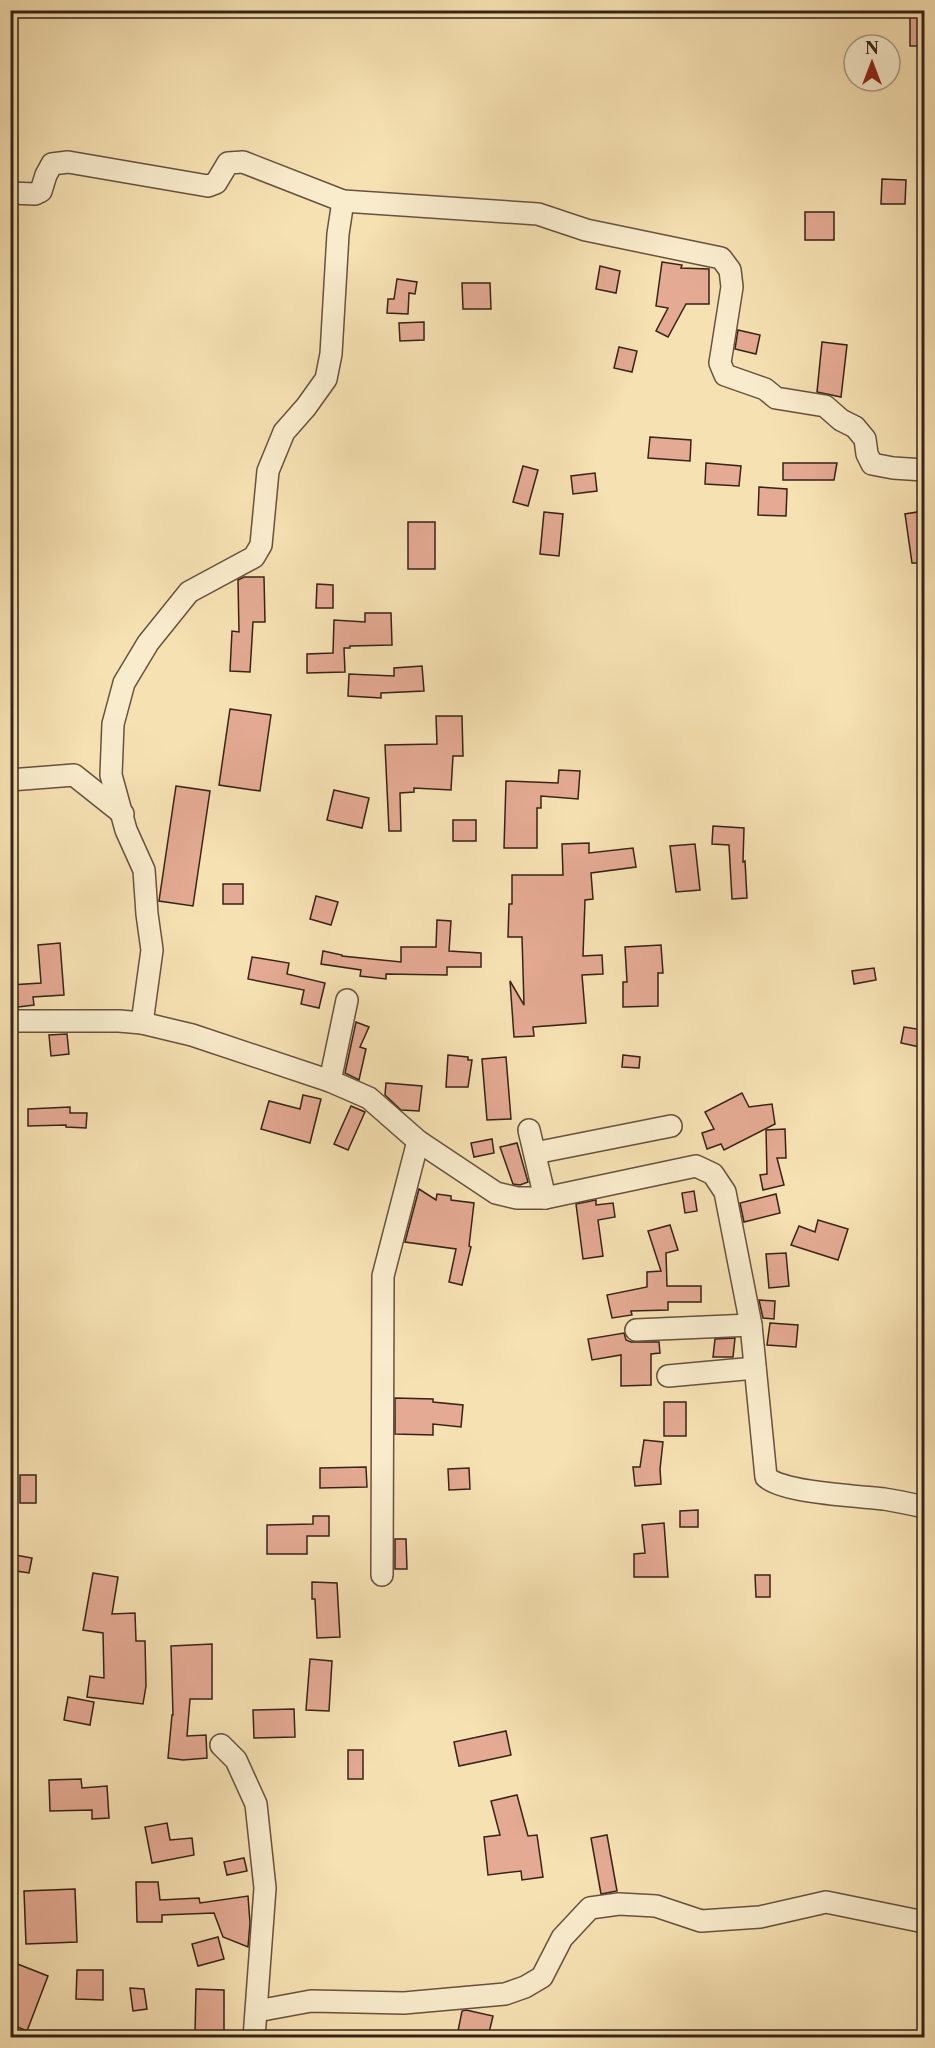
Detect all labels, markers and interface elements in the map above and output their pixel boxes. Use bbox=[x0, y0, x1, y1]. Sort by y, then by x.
north arrow bbox=[842, 33, 902, 93]
text: N bbox=[865, 38, 879, 58]

